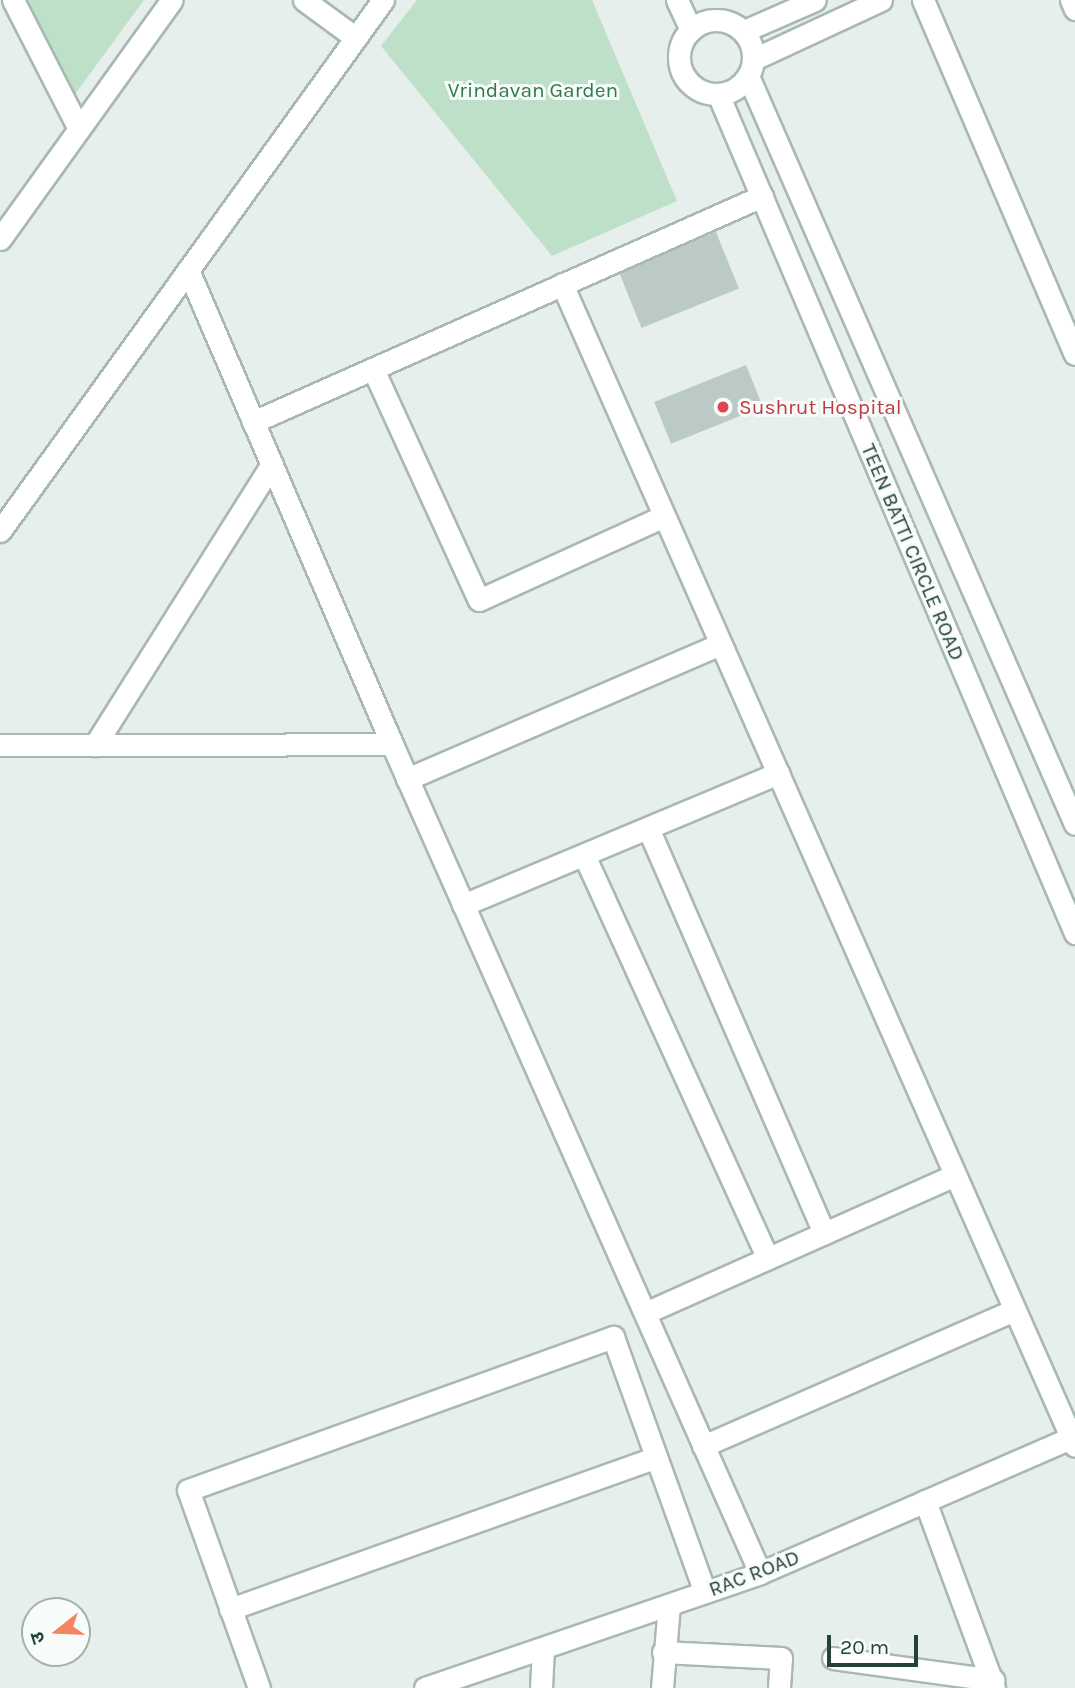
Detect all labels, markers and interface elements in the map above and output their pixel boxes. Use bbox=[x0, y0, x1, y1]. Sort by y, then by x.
park label: Vrindavan Garden bbox=[448, 77, 618, 103]
place label: Sushrut Hospital bbox=[739, 394, 902, 420]
marker: Sushrut Hospital bbox=[713, 397, 733, 417]
street label: TEEN BATTI CIRCLE ROAD bbox=[856, 440, 970, 664]
street label: RAC ROAD bbox=[705, 1544, 803, 1602]
north arrow bbox=[21, 1597, 91, 1667]
scale bar bbox=[830, 1622, 921, 1666]
text: उ bbox=[26, 1629, 50, 1647]
text: 20 m bbox=[840, 1635, 889, 1659]

